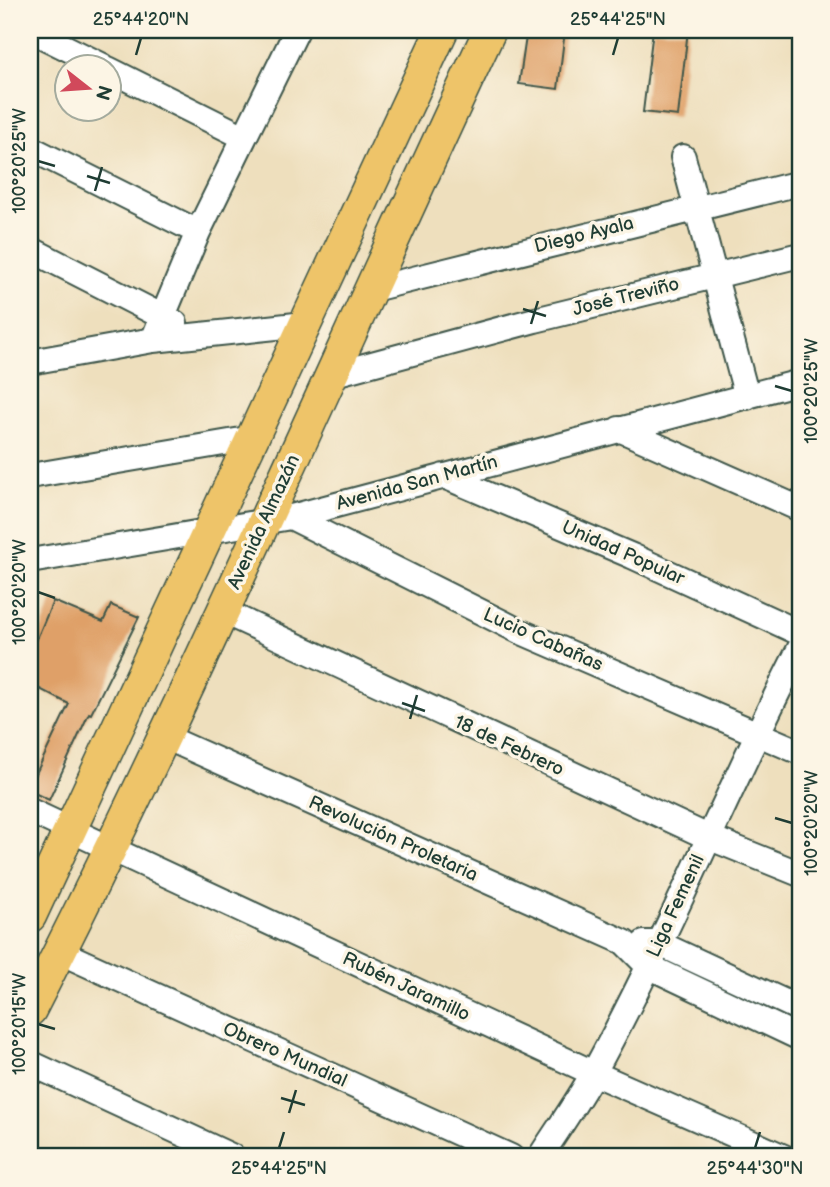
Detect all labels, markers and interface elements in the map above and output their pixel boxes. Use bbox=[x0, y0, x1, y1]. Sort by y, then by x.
text: 25°44'20"N bbox=[93, 9, 189, 30]
text: 25°44'25"N bbox=[570, 9, 666, 30]
north arrow bbox=[52, 52, 122, 122]
text: N bbox=[90, 82, 116, 103]
text: 100°20'25"W bbox=[9, 108, 30, 214]
street label: Diego Ayala bbox=[532, 212, 636, 258]
street label: José Treviño bbox=[570, 273, 682, 321]
text: 100°20'25"W bbox=[801, 338, 822, 444]
street label: Avenida San Martín bbox=[334, 450, 500, 516]
street label: Avenida Almazán bbox=[223, 451, 305, 593]
street label: Unidad Popular bbox=[558, 516, 689, 591]
text: 100°20'20"W bbox=[9, 538, 30, 645]
street label: Lucio Cabañas bbox=[480, 603, 606, 677]
street label: 18 de Febrero bbox=[450, 711, 568, 781]
text: 100°20'20"W bbox=[801, 769, 822, 876]
street label: Revolución Proletaria bbox=[305, 791, 481, 887]
street label: Liga Femenil bbox=[642, 851, 710, 961]
street label: Rubén Jaramillo bbox=[339, 947, 473, 1027]
text: 100°20'15"W bbox=[9, 972, 30, 1075]
street label: Obrero Mundial bbox=[219, 1017, 351, 1093]
text: 25°44'25"N bbox=[231, 1158, 327, 1179]
text: 25°44'30"N bbox=[707, 1158, 803, 1179]

